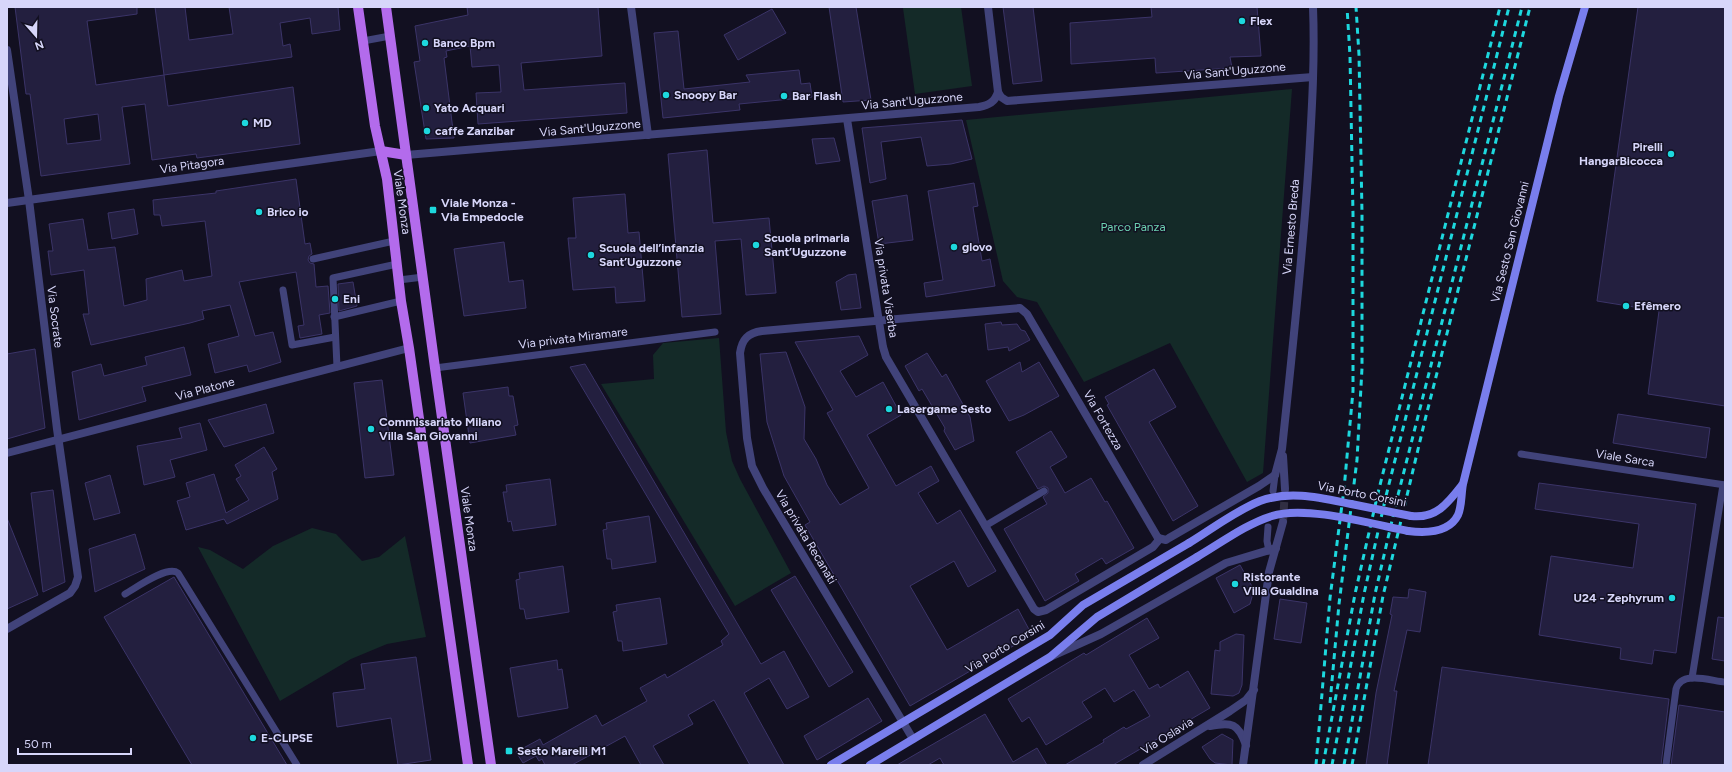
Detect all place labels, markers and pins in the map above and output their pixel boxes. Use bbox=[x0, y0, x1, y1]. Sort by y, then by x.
place label: Flex bbox=[1250, 14, 1273, 28]
marker: Flex bbox=[1237, 16, 1247, 26]
place label: Banco Bpm bbox=[433, 36, 495, 50]
marker: Banco Bpm bbox=[420, 38, 430, 48]
place label: Snoopy Bar bbox=[674, 88, 738, 102]
place label: Bar Flash bbox=[792, 89, 842, 103]
marker: Snoopy Bar bbox=[661, 90, 671, 100]
marker: Bar Flash bbox=[779, 91, 789, 101]
place label: Yato Acquari bbox=[434, 101, 505, 115]
marker: Yato Acquari bbox=[421, 103, 431, 113]
place label: MD bbox=[253, 116, 272, 130]
marker: MD bbox=[240, 118, 250, 128]
place label: caffe Zanzibar bbox=[435, 124, 515, 138]
marker: caffe Zanzibar bbox=[422, 126, 432, 136]
place label: Pirelli HangarBicocca bbox=[1579, 140, 1663, 168]
marker: Pirelli HangarBicocca bbox=[1666, 149, 1676, 159]
place label: Viale Monza - Via Empedocle bbox=[441, 196, 524, 224]
place label: Brico io bbox=[267, 205, 309, 219]
marker: Viale Monza - Via Empedocle bbox=[428, 205, 438, 215]
marker: Brico io bbox=[254, 207, 264, 217]
place label: Scuola primaria Sant’Uguzzone bbox=[764, 231, 850, 259]
marker: Scuola primaria Sant’Uguzzone bbox=[751, 240, 761, 250]
place label: glovo bbox=[962, 240, 992, 254]
place label: Scuola dell’infanzia Sant’Uguzzone bbox=[599, 241, 704, 269]
marker: glovo bbox=[949, 242, 959, 252]
marker: Scuola dell’infanzia Sant’Uguzzone bbox=[586, 250, 596, 260]
place label: Eni bbox=[343, 292, 360, 306]
marker: Eni bbox=[330, 294, 340, 304]
place label: Efêmero bbox=[1634, 299, 1681, 313]
marker: Efêmero bbox=[1621, 301, 1631, 311]
place label: Lasergame Sesto bbox=[897, 402, 991, 416]
marker: Lasergame Sesto bbox=[884, 404, 894, 414]
place label: Commissariato Milano Villa San Giovanni bbox=[379, 415, 502, 443]
marker: Commissariato Milano Villa San Giovanni bbox=[366, 424, 376, 434]
place label: Ristorante Villa Gualdina bbox=[1243, 570, 1319, 598]
marker: Ristorante Villa Gualdina bbox=[1230, 579, 1240, 589]
place label: U24 - Zephyrum bbox=[1574, 591, 1664, 605]
marker: U24 - Zephyrum bbox=[1667, 593, 1677, 603]
place label: E-CLIPSE bbox=[261, 731, 313, 745]
marker: E-CLIPSE bbox=[248, 733, 258, 743]
place label: Sesto Marelli M1 bbox=[517, 744, 606, 758]
marker: Sesto Marelli M1 bbox=[504, 746, 514, 756]

